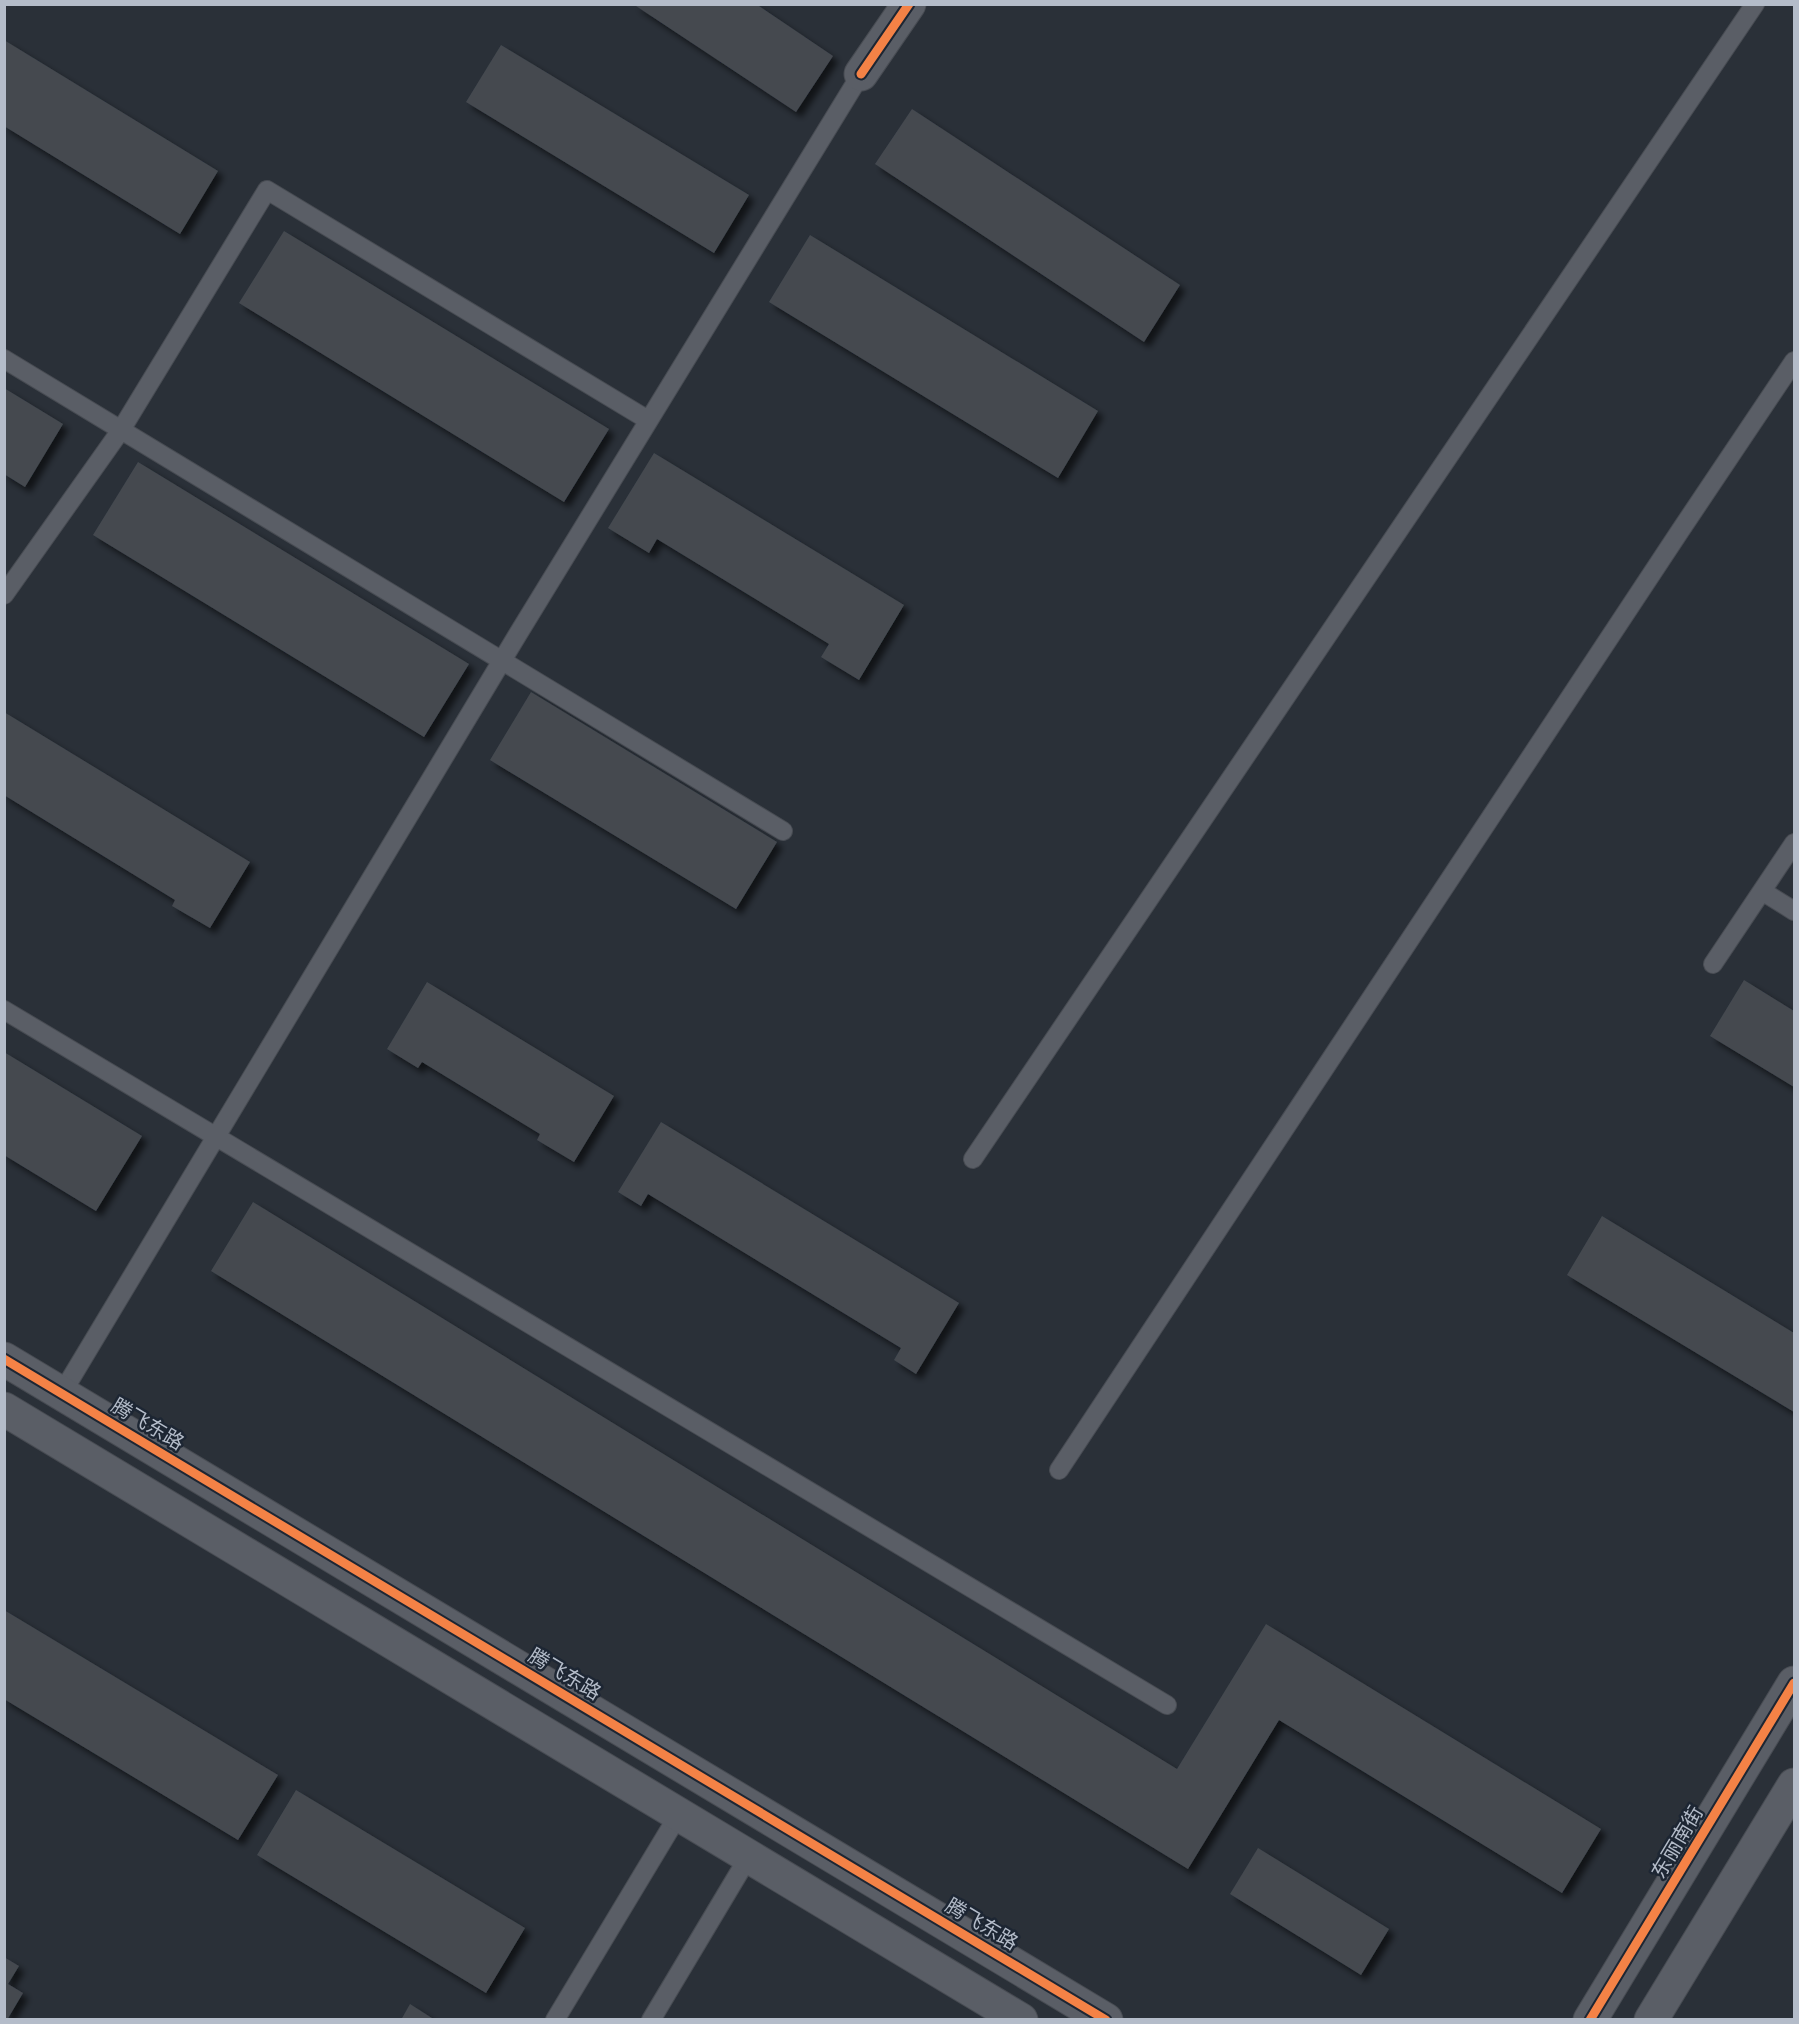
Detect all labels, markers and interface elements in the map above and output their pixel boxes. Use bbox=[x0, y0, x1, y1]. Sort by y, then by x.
street label: 腾飞东路 bbox=[108, 1392, 189, 1454]
street label: 腾飞东路 bbox=[525, 1642, 606, 1704]
street label: 东丽南街 bbox=[1645, 1801, 1707, 1882]
street label: 腾飞东路 bbox=[942, 1892, 1023, 1954]

